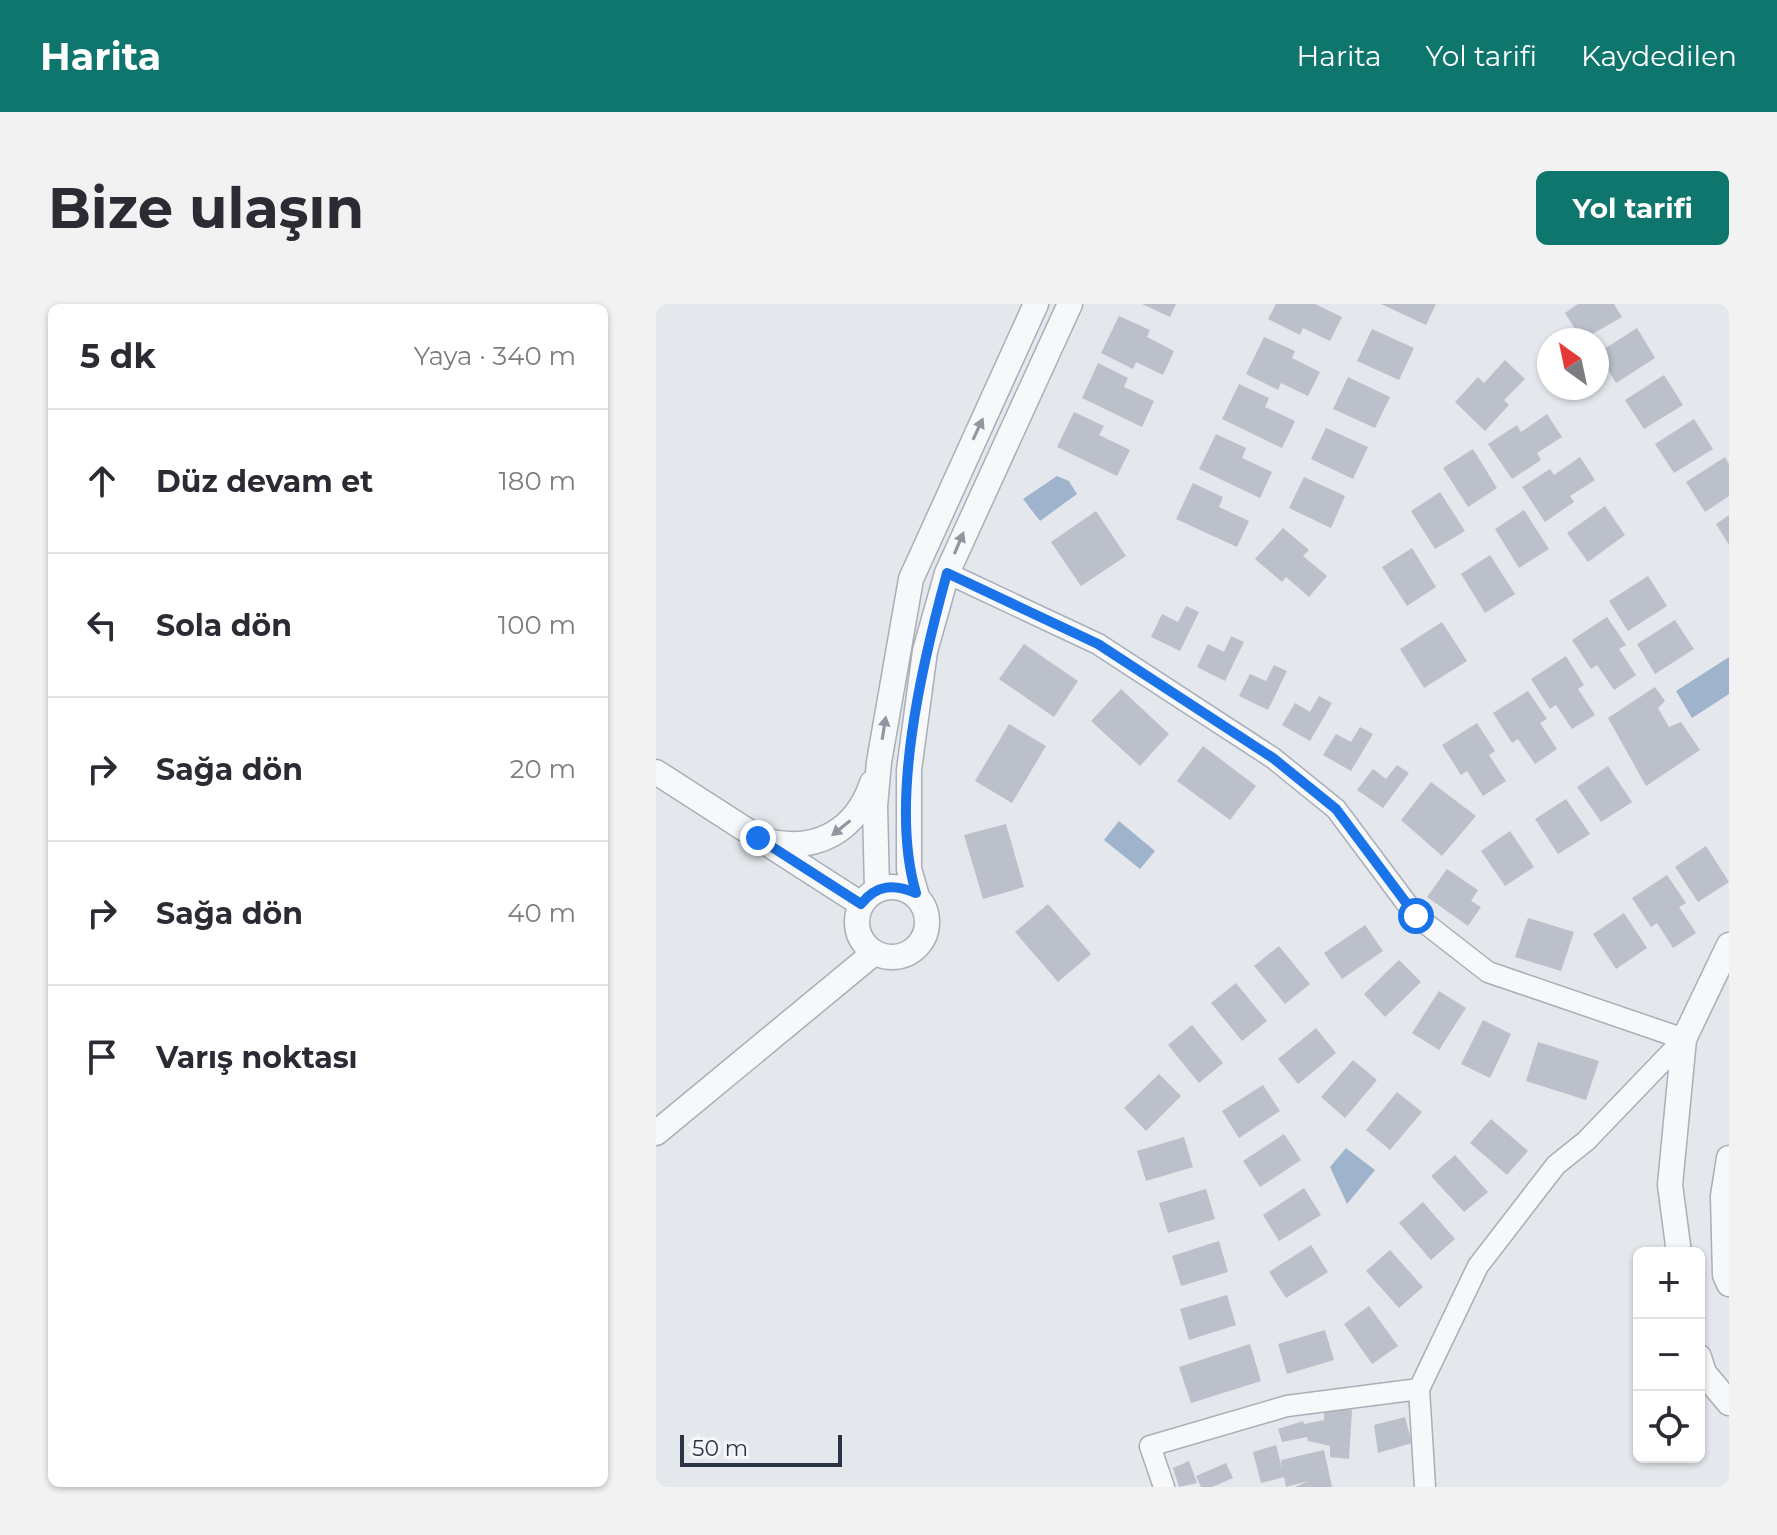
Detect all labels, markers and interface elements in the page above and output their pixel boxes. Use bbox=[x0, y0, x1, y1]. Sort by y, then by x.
text: Harita bbox=[40, 33, 161, 80]
text: Harita bbox=[1297, 39, 1382, 73]
text: Yol tarifi bbox=[1426, 39, 1537, 73]
text: Kaydedilen bbox=[1581, 39, 1737, 73]
button: Yol tarifi bbox=[1536, 171, 1729, 245]
text: Bize ulaşın bbox=[48, 174, 364, 242]
north arrow bbox=[1537, 328, 1609, 400]
text: 5 dk bbox=[80, 335, 156, 377]
text: Yaya · 340 m bbox=[414, 340, 576, 372]
one-way arrow bbox=[971, 417, 985, 440]
icon: ahead bbox=[80, 459, 124, 503]
text: Düz devam et bbox=[156, 463, 373, 500]
text: 180 m bbox=[498, 465, 576, 497]
one-way arrow bbox=[953, 531, 966, 555]
icon: left bbox=[80, 603, 124, 647]
text: Sola dön bbox=[156, 607, 292, 644]
text: 100 m bbox=[498, 609, 576, 641]
one-way arrow bbox=[878, 715, 891, 740]
icon: right bbox=[80, 747, 124, 791]
text: Sağa dön bbox=[156, 751, 303, 788]
text: 20 m bbox=[510, 753, 576, 785]
one-way arrow bbox=[832, 819, 852, 836]
route end bbox=[740, 820, 776, 856]
icon: right bbox=[80, 891, 124, 935]
text: Sağa dön bbox=[156, 895, 303, 932]
text: 40 m bbox=[507, 897, 576, 929]
route start bbox=[1398, 898, 1434, 934]
icon: arrive bbox=[80, 1035, 124, 1079]
text: Varış noktası bbox=[156, 1039, 358, 1076]
map controls bbox=[1633, 1247, 1705, 1463]
button: + bbox=[1633, 1247, 1705, 1319]
button: − bbox=[1633, 1319, 1705, 1391]
button: locate bbox=[1633, 1391, 1705, 1463]
scale bar bbox=[680, 1431, 842, 1467]
text: 50 m bbox=[692, 1435, 748, 1462]

